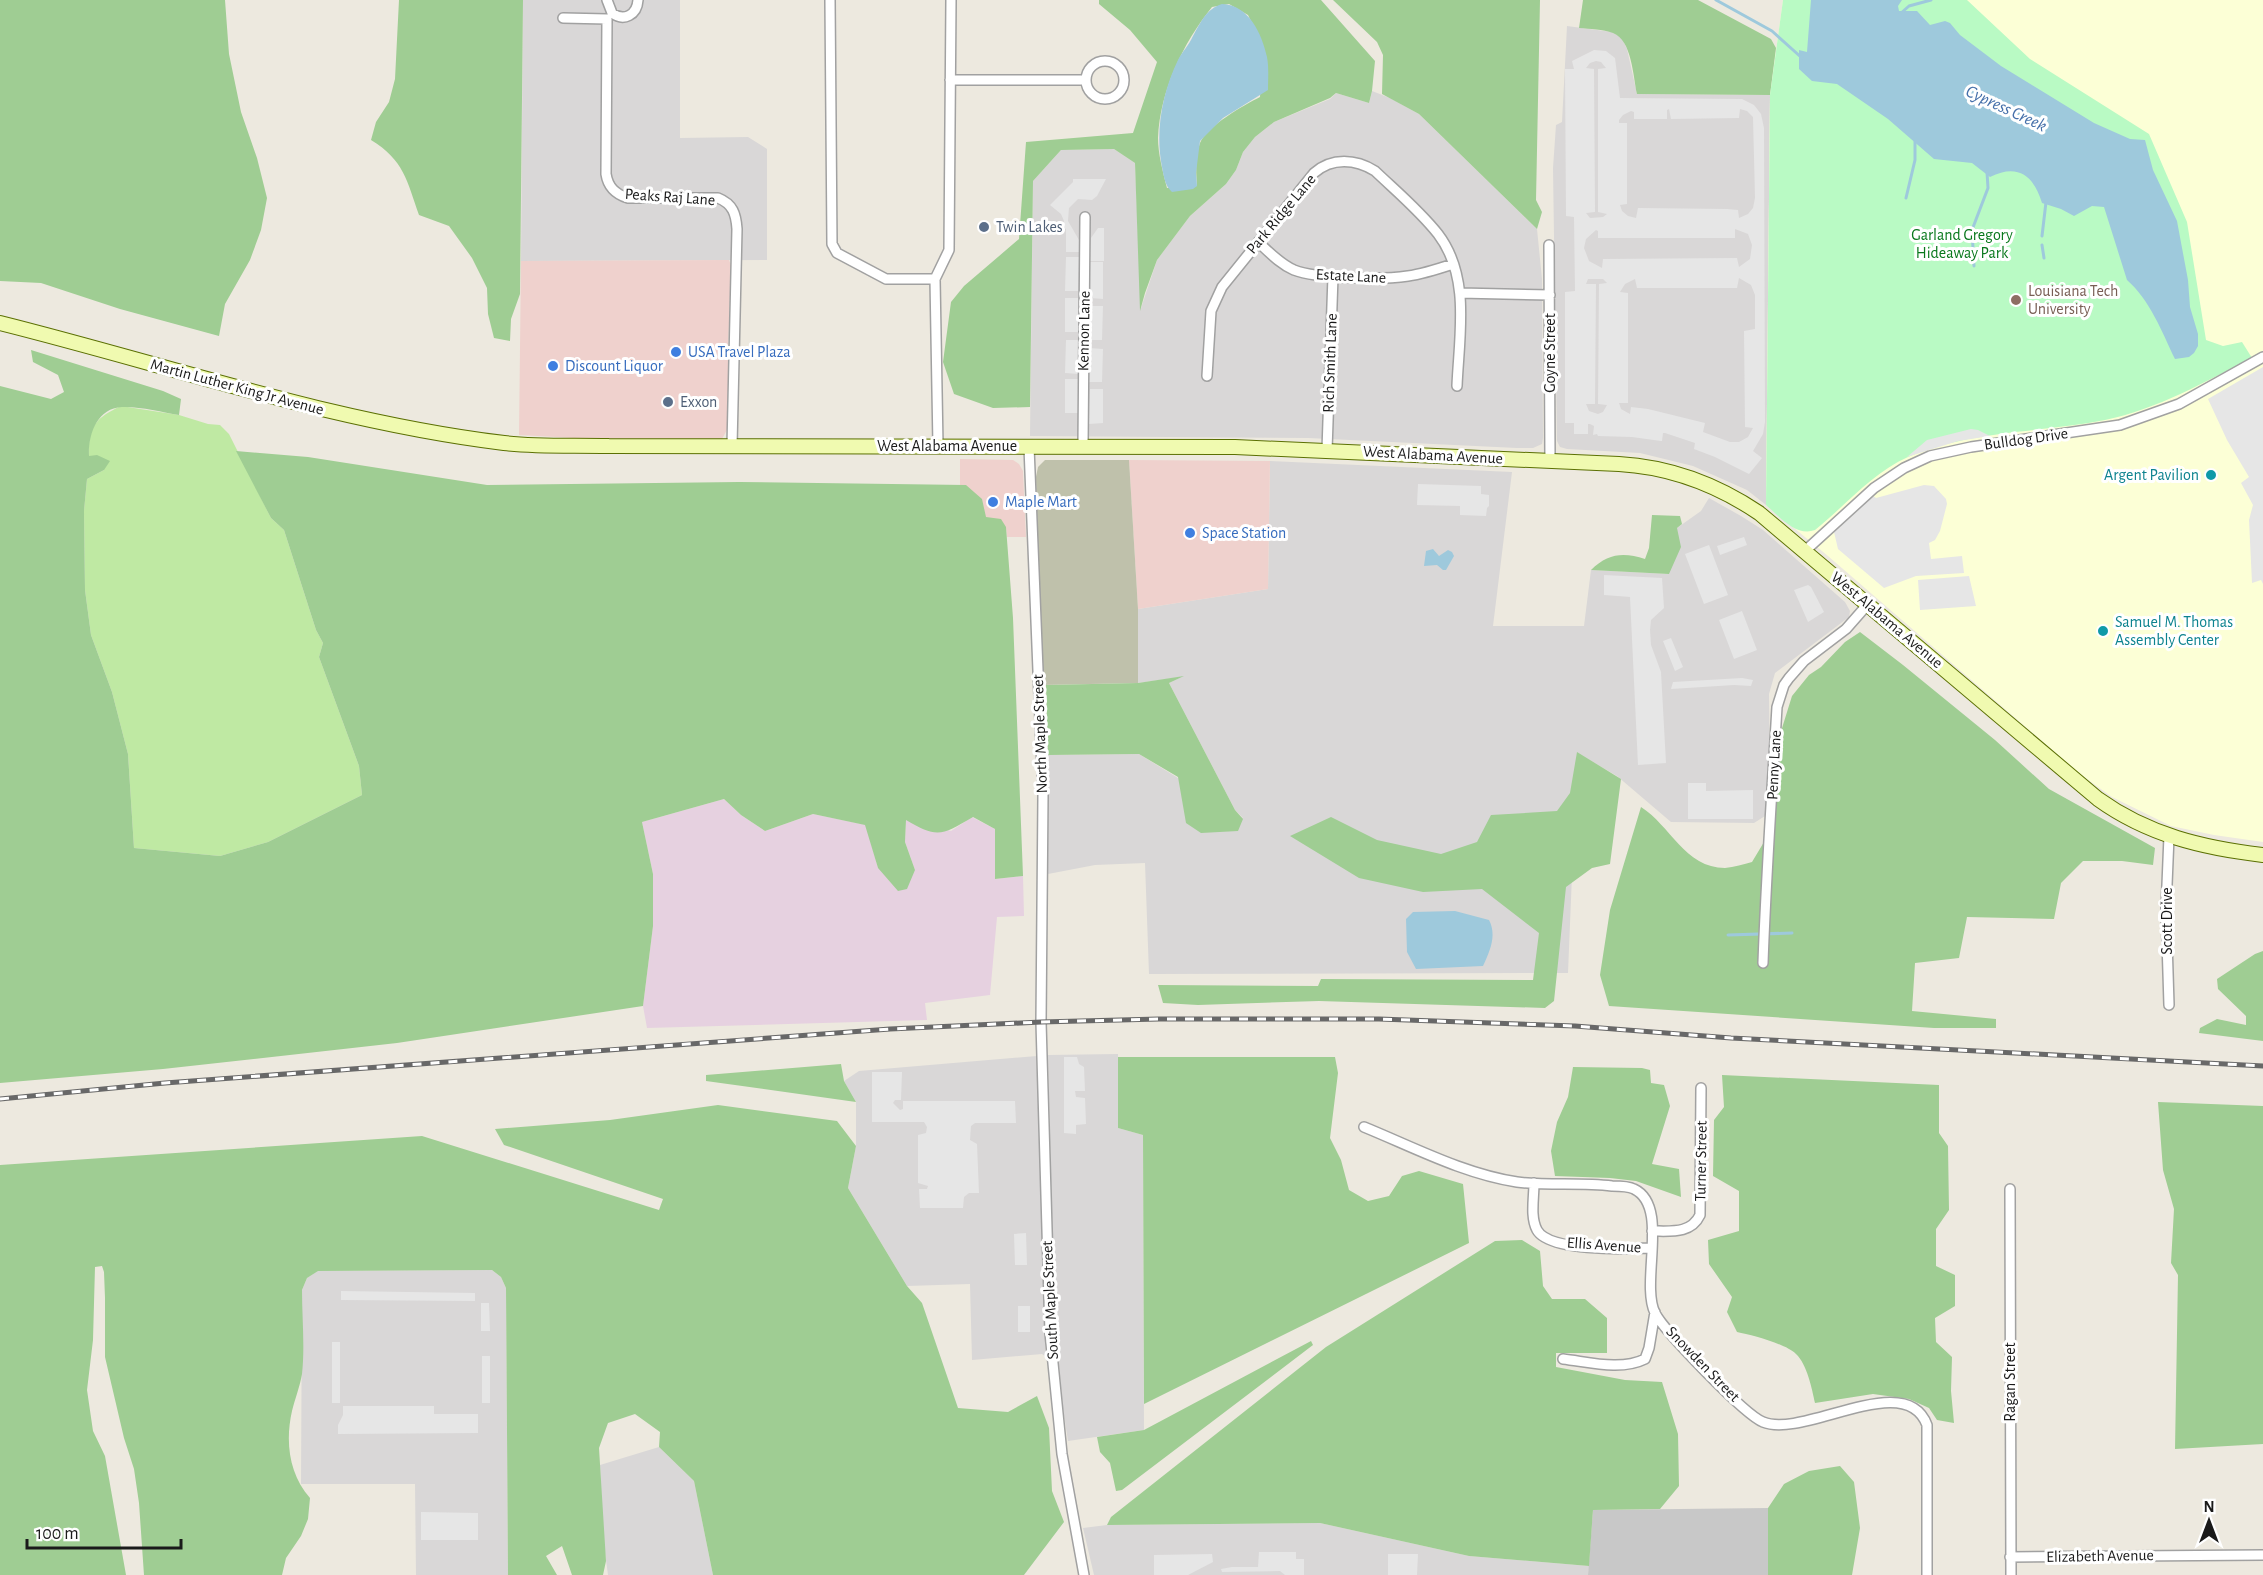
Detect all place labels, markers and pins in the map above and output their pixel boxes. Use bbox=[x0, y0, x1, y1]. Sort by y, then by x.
place label: Twin Lakes bbox=[996, 219, 1063, 235]
marker: Twin Lakes bbox=[977, 220, 991, 234]
place label: Louisiana Tech University bbox=[2028, 283, 2118, 318]
marker: Louisiana Tech University bbox=[2009, 293, 2023, 307]
place label: USA Travel Plaza bbox=[688, 344, 791, 360]
marker: USA Travel Plaza bbox=[669, 345, 683, 359]
place label: Discount Liquor bbox=[565, 358, 664, 374]
marker: Discount Liquor bbox=[546, 359, 560, 373]
place label: Exxon bbox=[680, 394, 717, 410]
marker: Exxon bbox=[661, 395, 675, 409]
place label: Argent Pavilion bbox=[2104, 467, 2199, 483]
marker: Argent Pavilion bbox=[2204, 468, 2218, 482]
place label: Maple Mart bbox=[1005, 494, 1077, 510]
marker: Maple Mart bbox=[986, 495, 1000, 509]
place label: Space Station bbox=[1202, 525, 1286, 541]
marker: Space Station bbox=[1183, 526, 1197, 540]
place label: Samuel M. Thomas Assembly Center bbox=[2115, 614, 2233, 649]
marker: Samuel M. Thomas Assembly Center bbox=[2096, 624, 2110, 638]

